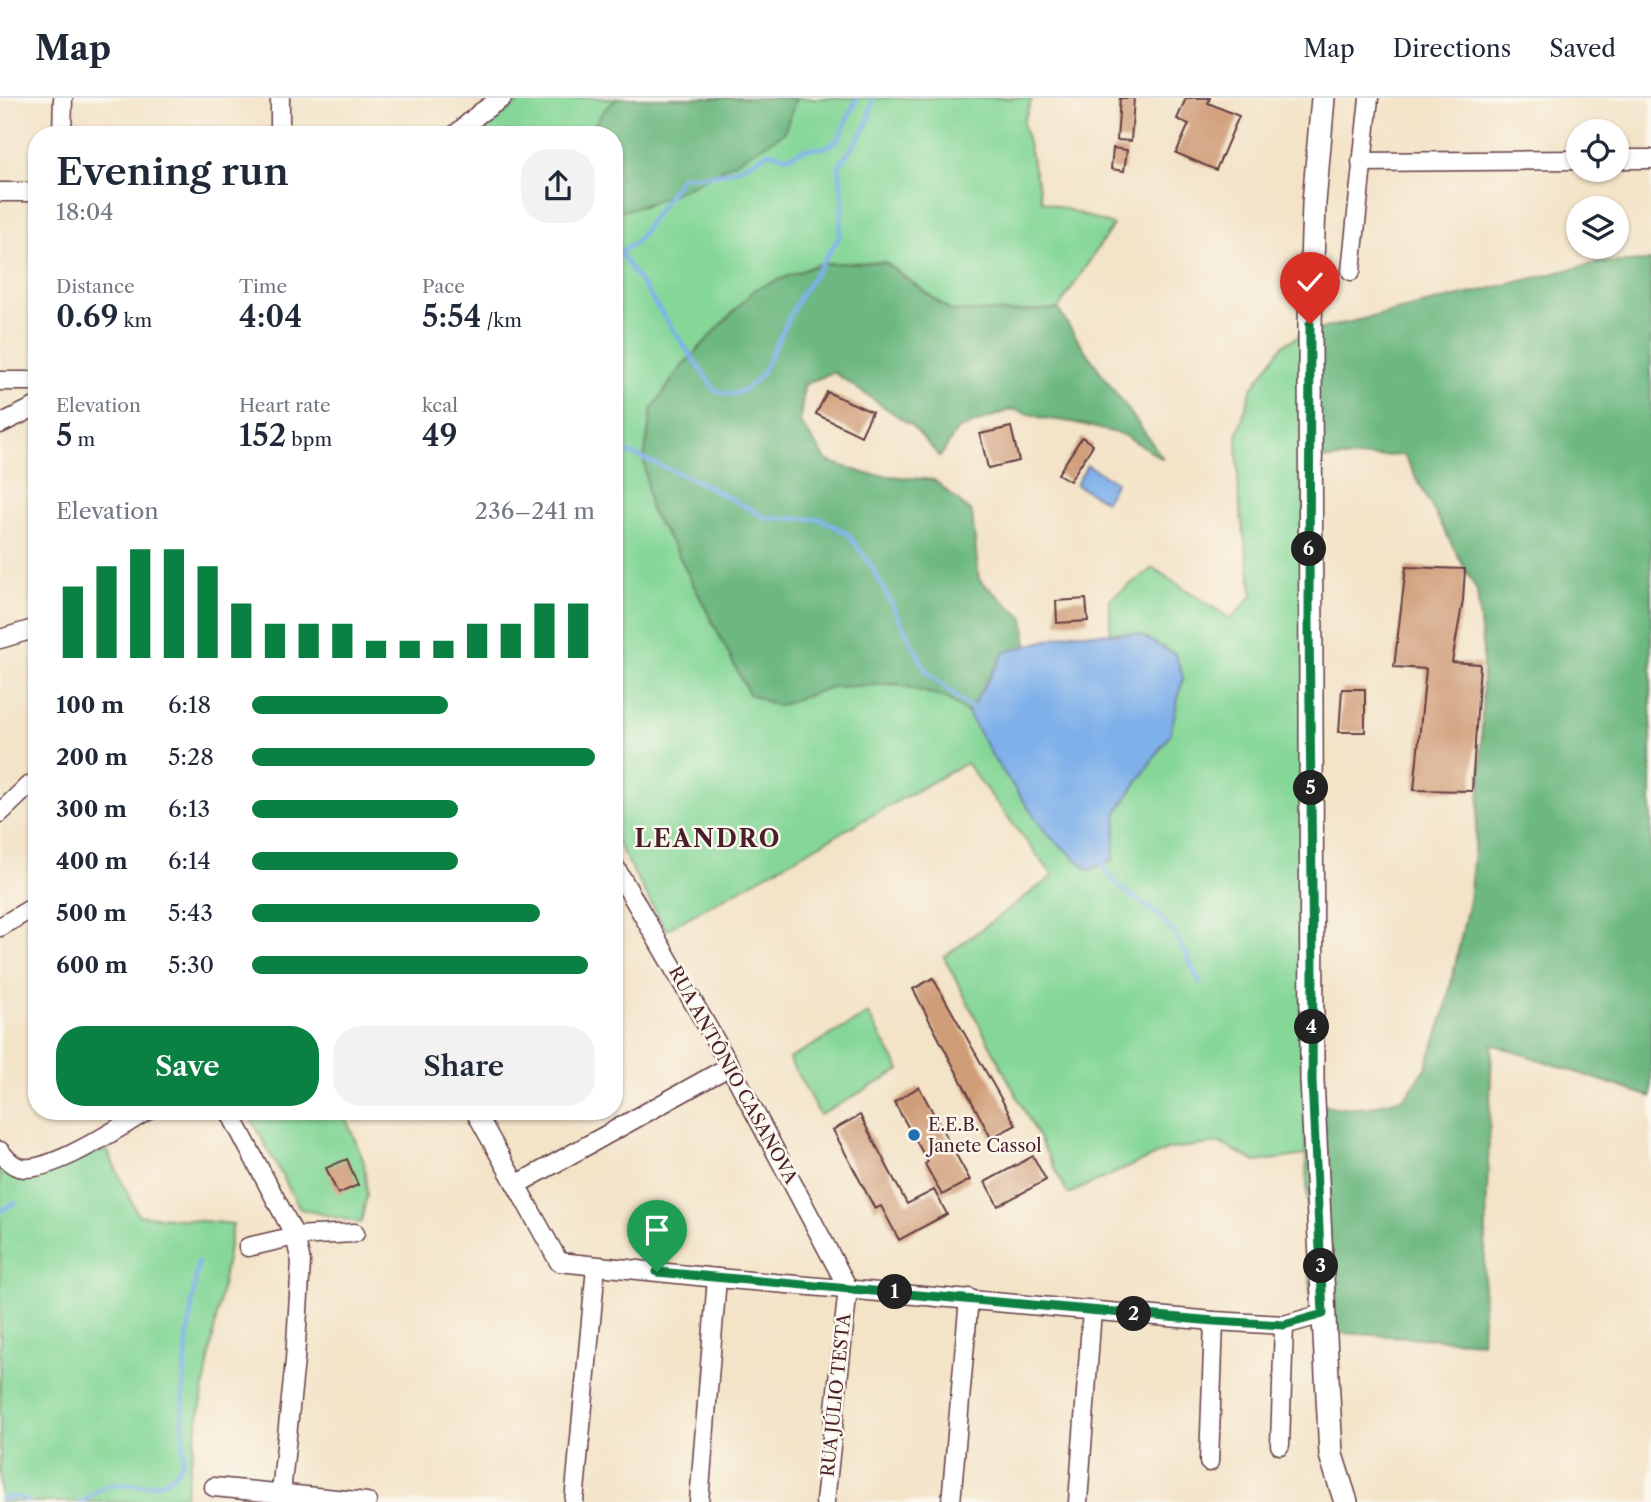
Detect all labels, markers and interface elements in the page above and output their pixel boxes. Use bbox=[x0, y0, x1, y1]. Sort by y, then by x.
text: Map bbox=[35, 28, 111, 69]
text: Map bbox=[1303, 34, 1355, 63]
text: Directions bbox=[1393, 34, 1511, 63]
text: Saved bbox=[1549, 34, 1616, 63]
map controls bbox=[1566, 119, 1629, 259]
button: locate bbox=[1566, 119, 1629, 182]
text: Evening run bbox=[56, 148, 289, 195]
button: share bbox=[521, 149, 595, 223]
button: layers bbox=[1566, 196, 1629, 259]
text: 18:04 bbox=[56, 198, 114, 226]
pin bbox=[1280, 252, 1340, 324]
icon: check bbox=[1291, 263, 1329, 301]
text: Distance bbox=[56, 275, 135, 298]
text: Time bbox=[239, 275, 287, 298]
text: Pace bbox=[422, 275, 465, 298]
text: 0.69 bbox=[56, 298, 118, 335]
text: 4:04 bbox=[239, 298, 302, 335]
text: 5:54 bbox=[422, 298, 481, 335]
text: km bbox=[118, 309, 152, 332]
text: /km bbox=[481, 309, 522, 332]
text: Elevation bbox=[56, 394, 141, 417]
text: Heart rate bbox=[239, 394, 331, 417]
text: kcal bbox=[422, 394, 458, 417]
text: 5 bbox=[56, 417, 72, 454]
text: 152 bbox=[239, 417, 286, 454]
text: 49 bbox=[422, 417, 457, 454]
text: m bbox=[72, 428, 95, 451]
text: bpm bbox=[286, 428, 332, 451]
text: Elevation bbox=[56, 497, 159, 525]
text: 236–241 m bbox=[475, 497, 595, 525]
pin: 6 bbox=[1292, 532, 1326, 566]
text: 6 bbox=[1303, 537, 1314, 560]
text: 100 m bbox=[56, 691, 124, 719]
text: 6:18 bbox=[168, 691, 211, 719]
text: 200 m bbox=[56, 743, 128, 771]
text: 5:28 bbox=[168, 743, 214, 771]
pin: 5 bbox=[1294, 770, 1328, 806]
text: 5 bbox=[1305, 776, 1316, 799]
text: 300 m bbox=[56, 795, 127, 823]
text: 6:13 bbox=[168, 795, 210, 823]
district label: LEANDRO bbox=[635, 824, 781, 853]
text: 400 m bbox=[56, 847, 128, 875]
text: 6:14 bbox=[168, 847, 211, 875]
text: 500 m bbox=[56, 899, 127, 927]
text: 5:43 bbox=[168, 899, 213, 927]
text: 600 m bbox=[56, 951, 128, 979]
text: 5:30 bbox=[168, 951, 214, 979]
street label: RUA ANTÔNIO CASANOVA bbox=[664, 962, 803, 1188]
pin: 4 bbox=[1294, 1010, 1330, 1044]
text: 4 bbox=[1306, 1015, 1317, 1038]
button: Save bbox=[56, 1026, 319, 1106]
button: Share bbox=[333, 1026, 595, 1106]
place label: E.E.B. Janete Cassol bbox=[925, 1114, 1042, 1157]
marker: E.E.B. Janete Cassol bbox=[906, 1127, 922, 1143]
pin bbox=[627, 1200, 687, 1272]
icon: arrive bbox=[638, 1211, 676, 1249]
pin: 3 bbox=[1304, 1248, 1338, 1284]
text: 3 bbox=[1315, 1254, 1326, 1277]
pin: 1 bbox=[878, 1274, 912, 1310]
text: 1 bbox=[890, 1280, 899, 1303]
pin: 2 bbox=[1116, 1296, 1152, 1332]
text: 2 bbox=[1128, 1302, 1139, 1325]
street label: RUA JÚLIO TESTA bbox=[815, 1312, 856, 1478]

